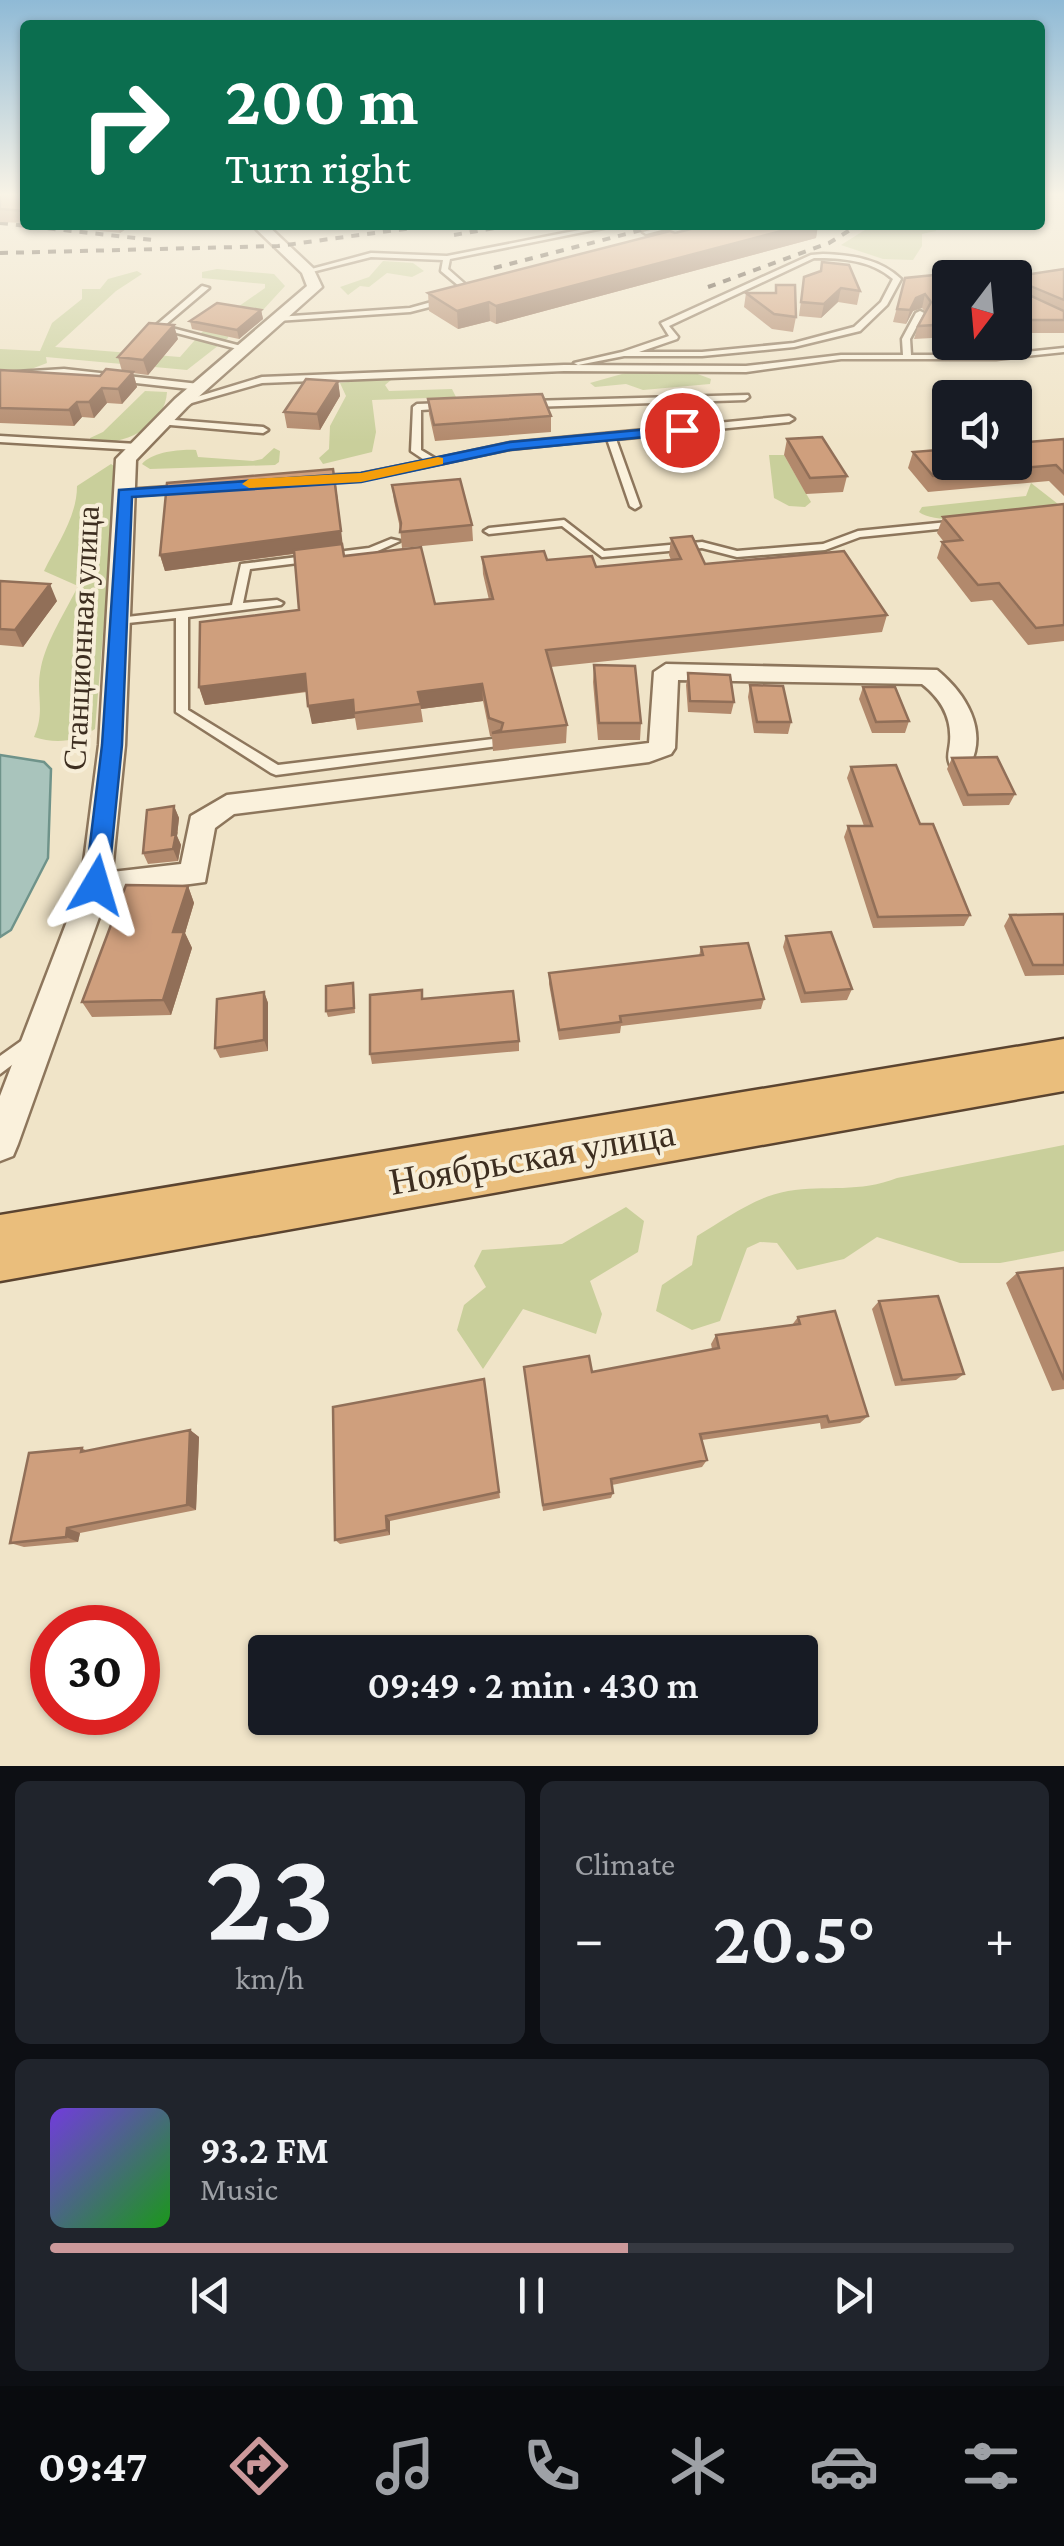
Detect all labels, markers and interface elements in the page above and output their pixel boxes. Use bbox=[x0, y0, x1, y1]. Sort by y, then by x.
icon: right bbox=[60, 60, 190, 190]
text: 200 m bbox=[225, 61, 418, 139]
text: Turn right bbox=[225, 143, 410, 193]
north arrow bbox=[932, 260, 1032, 360]
map controls bbox=[932, 260, 1032, 480]
button: sound bbox=[932, 380, 1032, 480]
pin bbox=[640, 388, 725, 473]
icon: arrive bbox=[655, 403, 710, 458]
street label: Станционная улица bbox=[56, 505, 106, 771]
position arrow bbox=[44, 833, 148, 937]
street label: Ноябрьская улица bbox=[386, 1111, 678, 1203]
speed limit sign: 30 bbox=[30, 1605, 160, 1735]
text: 09:49 · 2 min · 430 m bbox=[367, 1664, 699, 1706]
text: 23 bbox=[205, 1822, 335, 1967]
text: Climate bbox=[575, 1846, 675, 1882]
text: 20.5° bbox=[713, 1896, 875, 1979]
text: − bbox=[575, 1908, 604, 1969]
text: + bbox=[985, 1908, 1014, 1969]
text: km/h bbox=[235, 1960, 304, 1996]
text: 93.2 FM bbox=[200, 2129, 329, 2171]
text: Music bbox=[200, 2171, 278, 2207]
icon: previous bbox=[183, 2268, 238, 2323]
icon: pause bbox=[504, 2268, 559, 2323]
icon: next bbox=[826, 2268, 881, 2323]
icon: directions bbox=[224, 2431, 294, 2501]
icon: music bbox=[370, 2431, 440, 2501]
icon: phone bbox=[517, 2431, 587, 2501]
icon: climate bbox=[663, 2431, 733, 2501]
icon: car bbox=[809, 2431, 879, 2501]
icon: filters bbox=[956, 2431, 1026, 2501]
text: 09:47 bbox=[38, 2441, 148, 2491]

